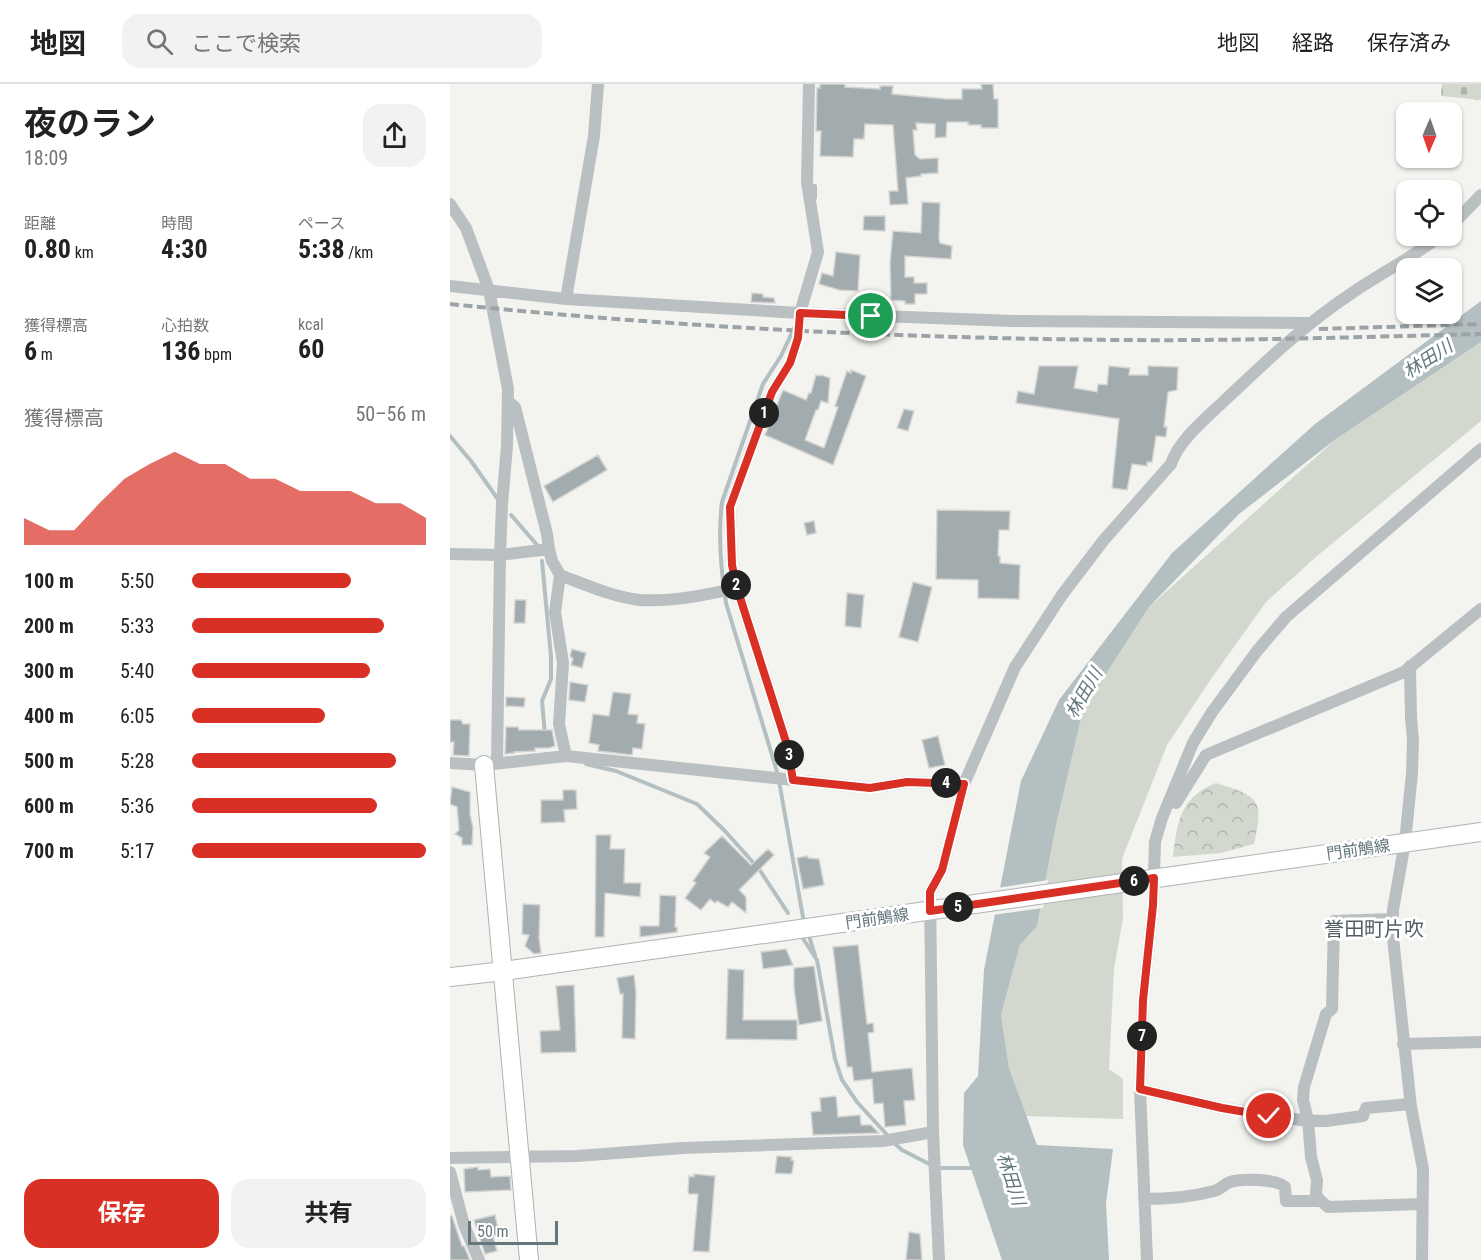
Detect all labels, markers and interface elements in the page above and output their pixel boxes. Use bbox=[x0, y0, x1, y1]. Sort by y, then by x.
search box bbox=[122, 14, 542, 68]
icon: search bbox=[143, 25, 176, 58]
text: 地図 bbox=[30, 27, 86, 60]
text: ここで検索 bbox=[191, 31, 301, 56]
text: 地図 bbox=[1217, 31, 1259, 55]
text: 経路 bbox=[1292, 31, 1334, 55]
text: 保存済み bbox=[1367, 31, 1451, 55]
north arrow bbox=[1396, 102, 1462, 168]
map controls bbox=[1396, 102, 1462, 324]
text: 夜のラン bbox=[24, 104, 156, 143]
button: share bbox=[363, 104, 426, 167]
text: 18:09 bbox=[24, 146, 68, 170]
button: locate bbox=[1396, 180, 1462, 246]
text: 距離 bbox=[24, 214, 56, 233]
text: 時間 bbox=[161, 214, 193, 233]
text: ペース bbox=[298, 214, 345, 233]
text: 0.80 bbox=[24, 234, 71, 264]
text: 4:30 bbox=[161, 234, 208, 264]
text: 5:38 bbox=[298, 234, 345, 264]
text: km bbox=[71, 243, 94, 262]
text: /km bbox=[345, 243, 373, 262]
button: layers bbox=[1396, 258, 1462, 324]
pin bbox=[845, 290, 896, 341]
icon: arrive bbox=[854, 299, 887, 332]
text: kcal bbox=[298, 315, 324, 334]
text: 獲得標高 bbox=[24, 316, 88, 335]
text: 心拍数 bbox=[161, 316, 209, 335]
text: 60 bbox=[298, 334, 324, 364]
water label: 林田川 bbox=[1399, 334, 1458, 382]
text: 6 bbox=[24, 336, 37, 366]
text: 136 bbox=[161, 336, 200, 366]
text: m bbox=[37, 345, 53, 364]
text: bpm bbox=[200, 345, 232, 364]
pin: 1 bbox=[749, 398, 779, 428]
text: 50–56 m bbox=[355, 402, 426, 426]
text: 1 bbox=[760, 403, 768, 422]
text: 獲得標高 bbox=[24, 406, 104, 430]
text: 100 m bbox=[24, 569, 74, 593]
text: 5:50 bbox=[120, 569, 154, 593]
pin: 2 bbox=[721, 570, 751, 600]
text: 2 bbox=[732, 575, 740, 594]
text: 200 m bbox=[24, 614, 74, 638]
text: 5:33 bbox=[120, 614, 154, 638]
text: 300 m bbox=[24, 659, 74, 683]
text: 5:40 bbox=[120, 659, 154, 683]
water label: 林田川 bbox=[1061, 662, 1107, 721]
text: 400 m bbox=[24, 704, 74, 728]
text: 6:05 bbox=[120, 704, 154, 728]
pin: 3 bbox=[774, 740, 804, 770]
text: 3 bbox=[785, 745, 793, 764]
text: 500 m bbox=[24, 749, 74, 773]
text: 5:28 bbox=[120, 749, 154, 773]
pin: 4 bbox=[931, 768, 961, 798]
text: 4 bbox=[942, 773, 950, 792]
text: 600 m bbox=[24, 794, 74, 818]
text: 5:36 bbox=[120, 794, 154, 818]
street label: 門前鵤線 bbox=[1325, 836, 1391, 863]
text: 700 m bbox=[24, 839, 74, 863]
text: 5:17 bbox=[120, 839, 154, 863]
pin: 6 bbox=[1119, 866, 1149, 896]
text: 6 bbox=[1130, 871, 1138, 890]
pin: 5 bbox=[943, 892, 973, 922]
text: 5 bbox=[954, 897, 962, 916]
street label: 門前鵤線 bbox=[844, 905, 910, 932]
district label: 誉田町片吹 bbox=[1324, 917, 1424, 941]
pin: 7 bbox=[1127, 1021, 1157, 1051]
text: 7 bbox=[1138, 1026, 1146, 1045]
pin bbox=[1243, 1090, 1294, 1141]
icon: check bbox=[1252, 1099, 1285, 1132]
water label: 林田川 bbox=[993, 1150, 1030, 1210]
button: 保存 bbox=[24, 1179, 219, 1248]
button: 共有 bbox=[231, 1179, 426, 1248]
scale bar bbox=[468, 1218, 558, 1246]
text: 50 m bbox=[477, 1222, 509, 1241]

